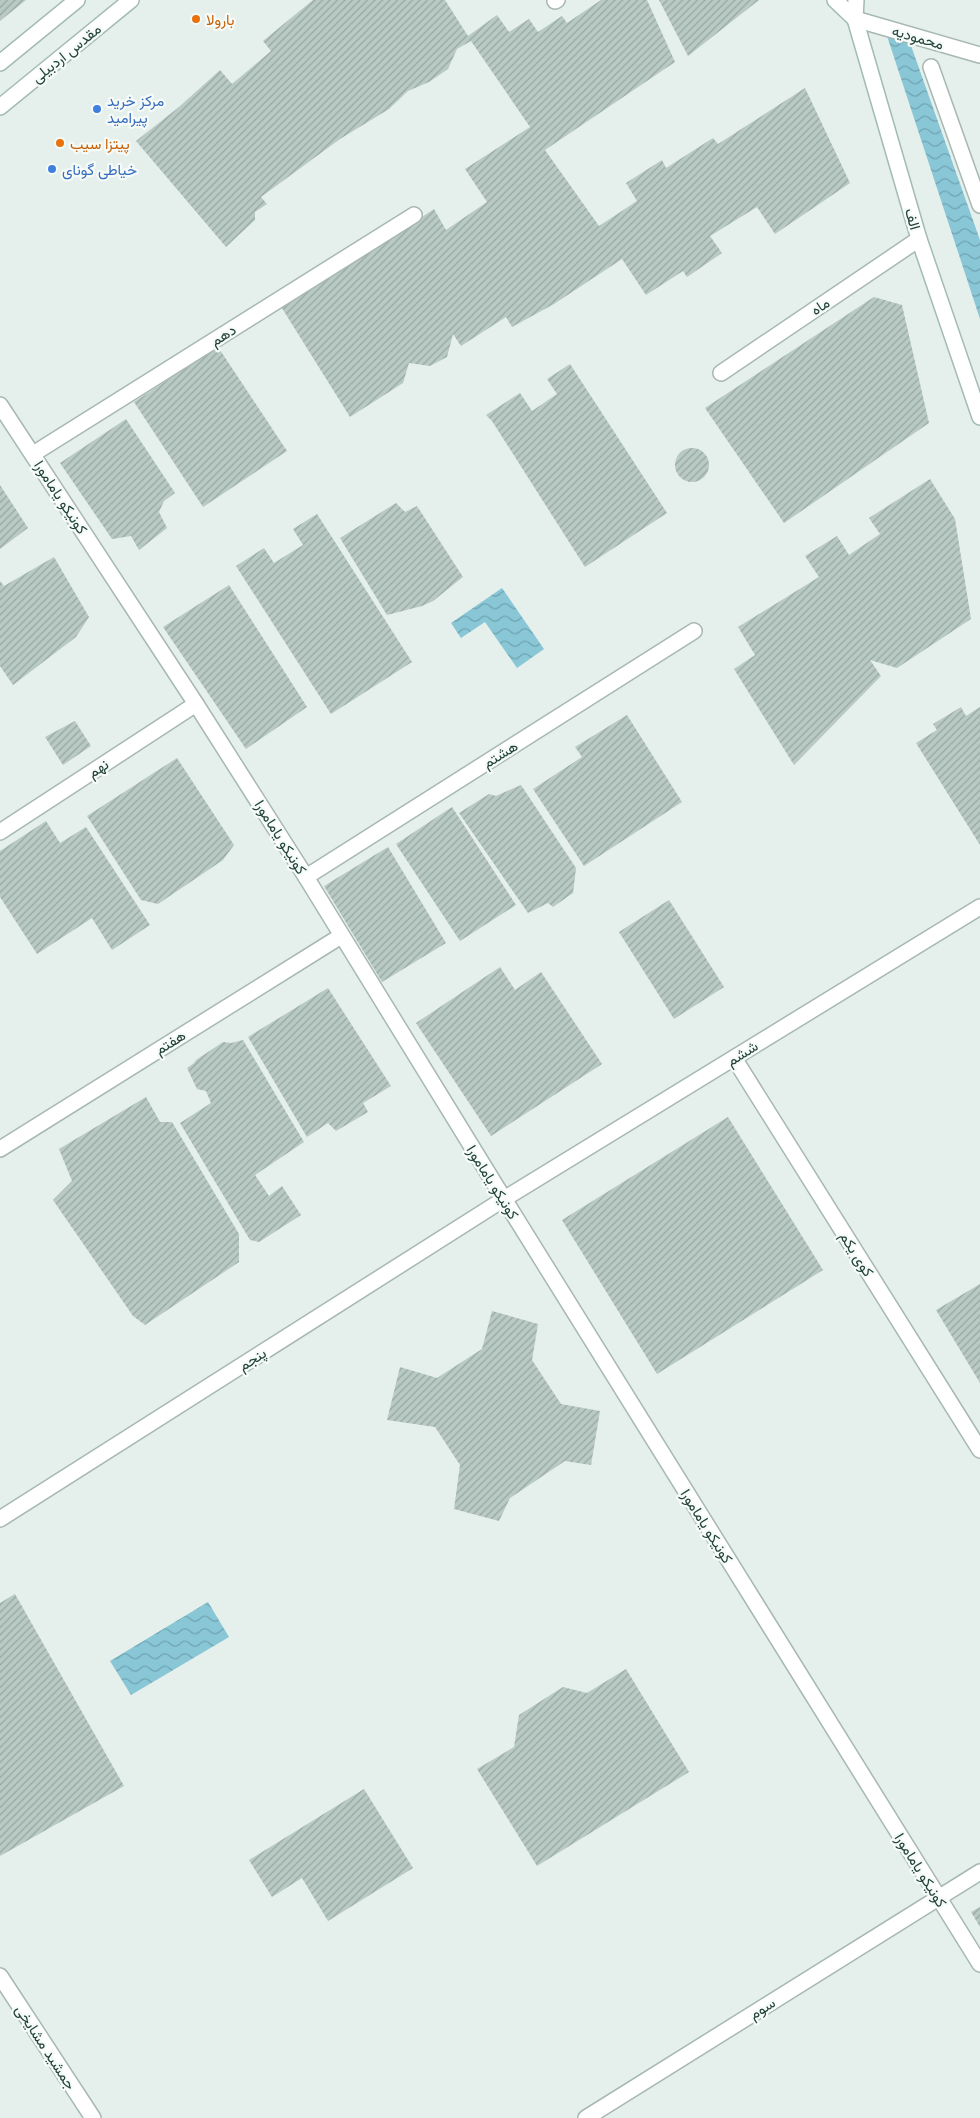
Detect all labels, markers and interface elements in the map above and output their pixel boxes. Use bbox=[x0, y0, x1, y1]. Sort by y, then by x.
place label: بارولا bbox=[206, 10, 234, 29]
marker: بارولا bbox=[190, 13, 202, 25]
street label: مقدس اردبیلی bbox=[27, 19, 105, 88]
street label: محمودیه bbox=[890, 21, 946, 53]
place label: مرکز خرید پیرامید bbox=[107, 91, 164, 128]
marker: مرکز خرید پیرامید bbox=[91, 103, 103, 115]
place label: پیتزا سیب bbox=[70, 134, 130, 154]
marker: پیتزا سیب bbox=[54, 137, 66, 149]
place label: خیاطی گونای bbox=[62, 160, 137, 180]
marker: خیاطی گونای bbox=[46, 163, 58, 175]
street label: الف bbox=[901, 206, 925, 232]
street label: ماه bbox=[807, 293, 833, 319]
street label: دهم bbox=[206, 320, 240, 351]
street label: کونیکو یامامورا bbox=[30, 457, 92, 538]
street label: هشتم bbox=[479, 736, 522, 773]
street label: نهم bbox=[84, 754, 113, 783]
street label: کونیکو یامامورا bbox=[251, 796, 312, 878]
street label: هفتم bbox=[151, 1025, 189, 1060]
street label: ششم bbox=[723, 1036, 762, 1071]
street label: کونیکو یامامورا bbox=[463, 1141, 524, 1223]
street label: کوی یکم bbox=[835, 1228, 878, 1281]
street label: پنجم bbox=[234, 1343, 270, 1376]
street label: کونیکو یامامورا bbox=[677, 1485, 738, 1567]
street label: کونیکو یامامورا bbox=[891, 1829, 952, 1911]
street label: سوم bbox=[745, 1993, 779, 2024]
street label: جمشید مشایخی bbox=[11, 2001, 81, 2094]

